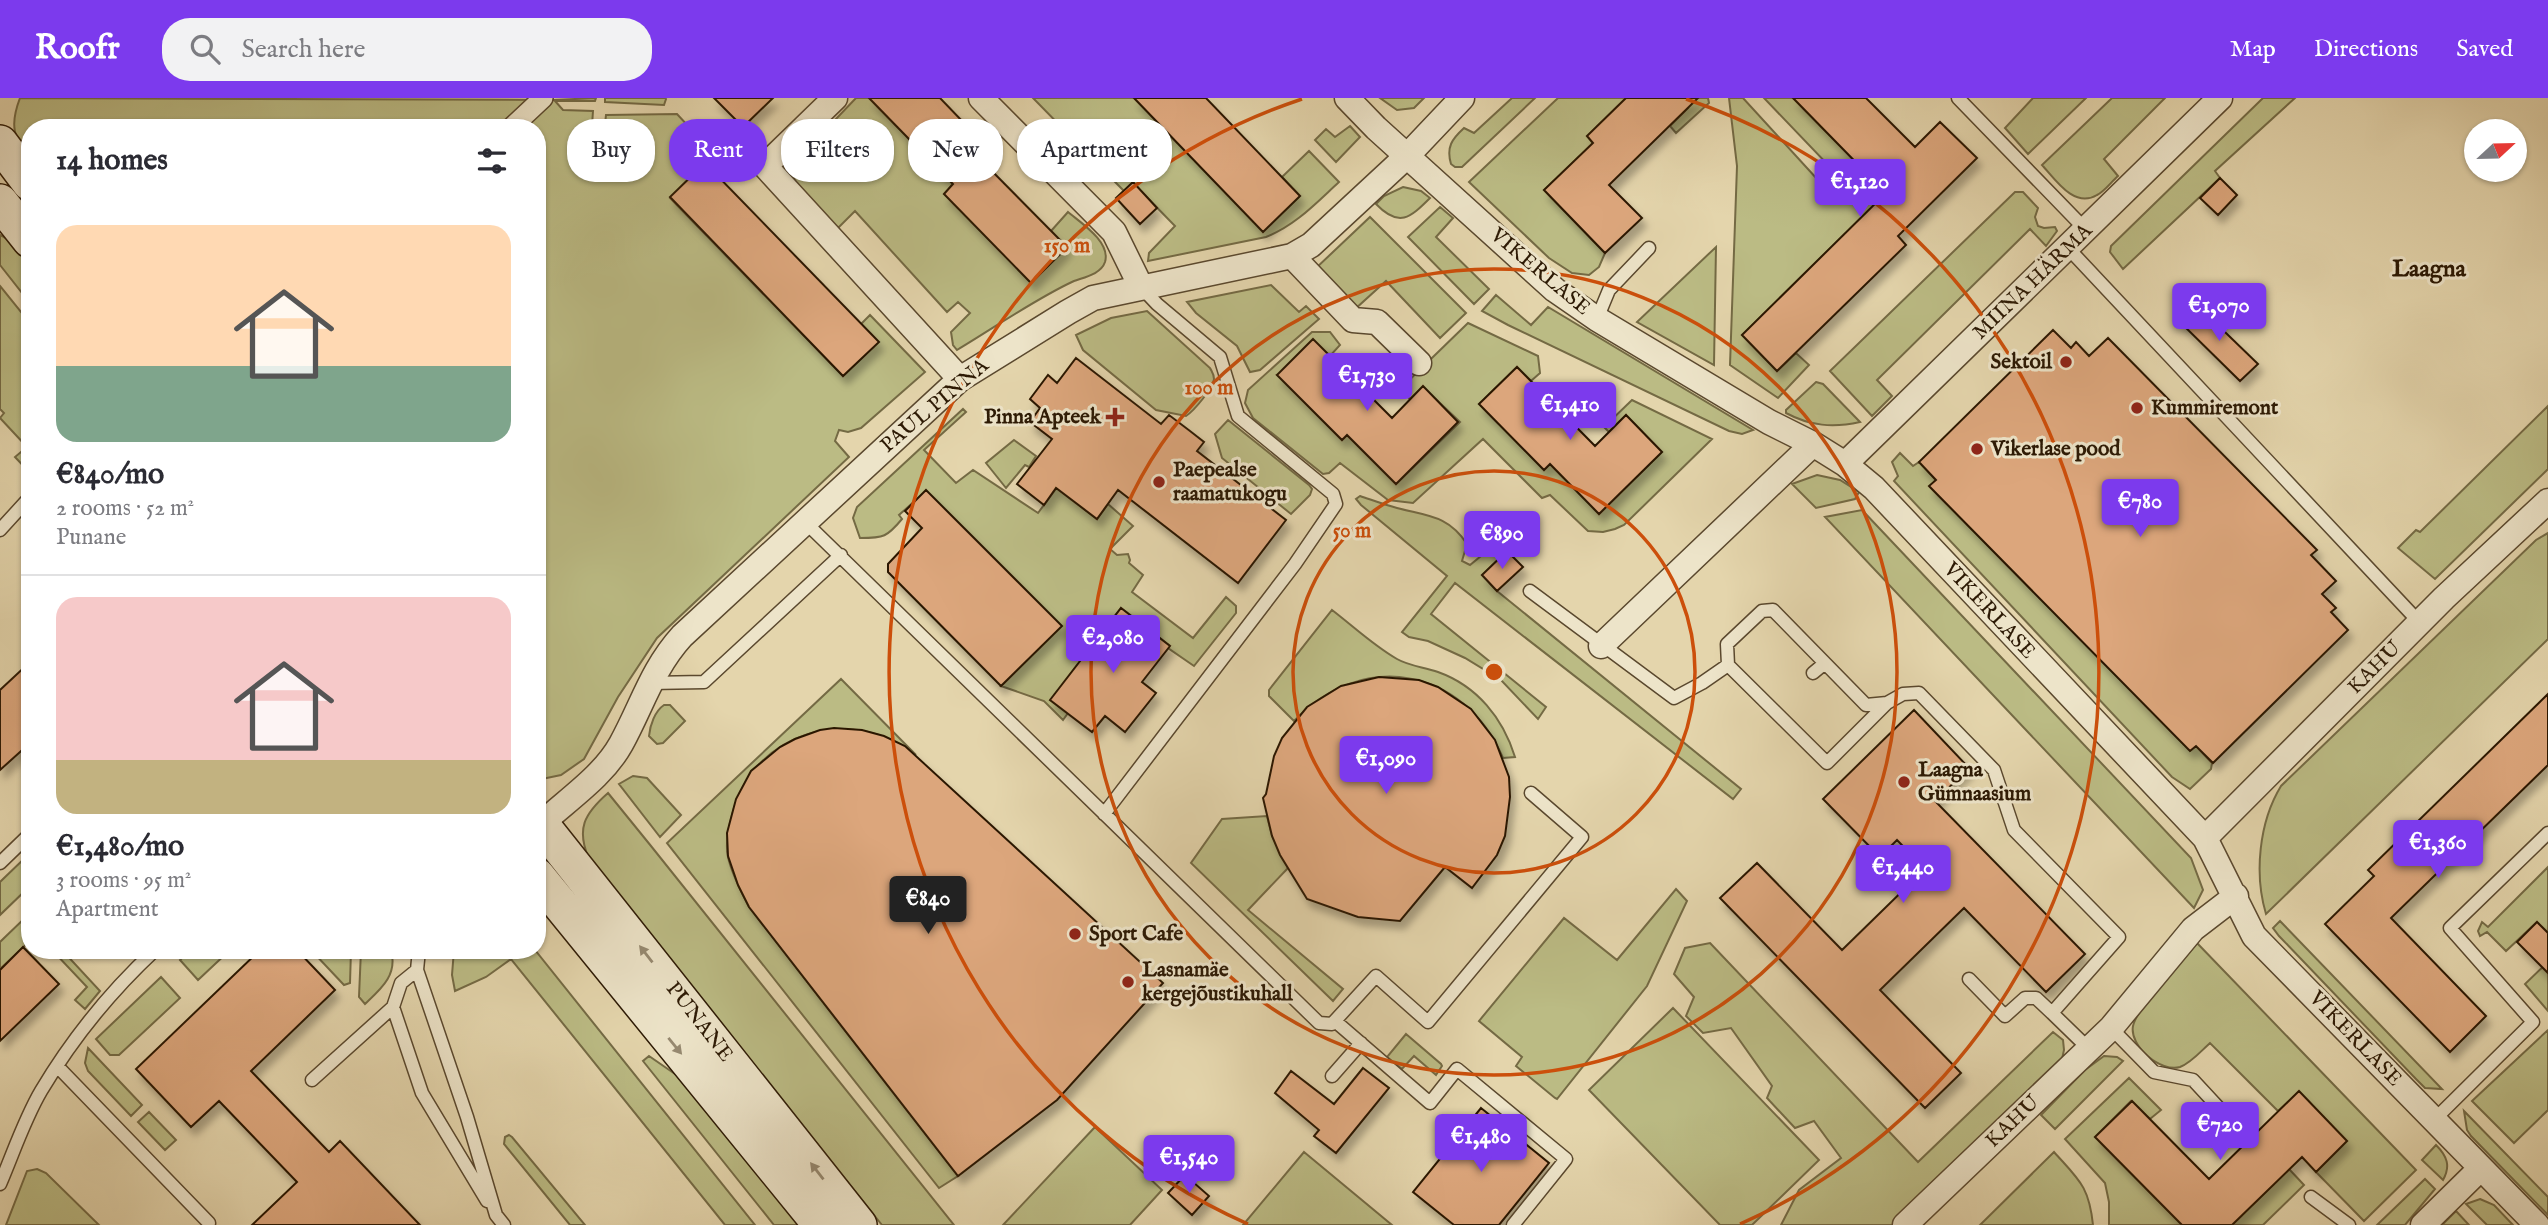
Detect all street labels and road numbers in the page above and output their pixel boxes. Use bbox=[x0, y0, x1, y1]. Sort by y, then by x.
street label: MIINA HÄRMA bbox=[1967, 217, 2099, 346]
street label: VIKERLASE bbox=[1484, 222, 1596, 322]
street label: PAUL PINNA bbox=[875, 352, 995, 459]
street label: VIKERLASE bbox=[1937, 556, 2041, 665]
street label: KAHU bbox=[2342, 635, 2408, 701]
street label: PUNANE bbox=[659, 976, 739, 1068]
street label: VIKERLASE bbox=[2302, 985, 2407, 1093]
street label: KAHU bbox=[1980, 1089, 2046, 1154]

